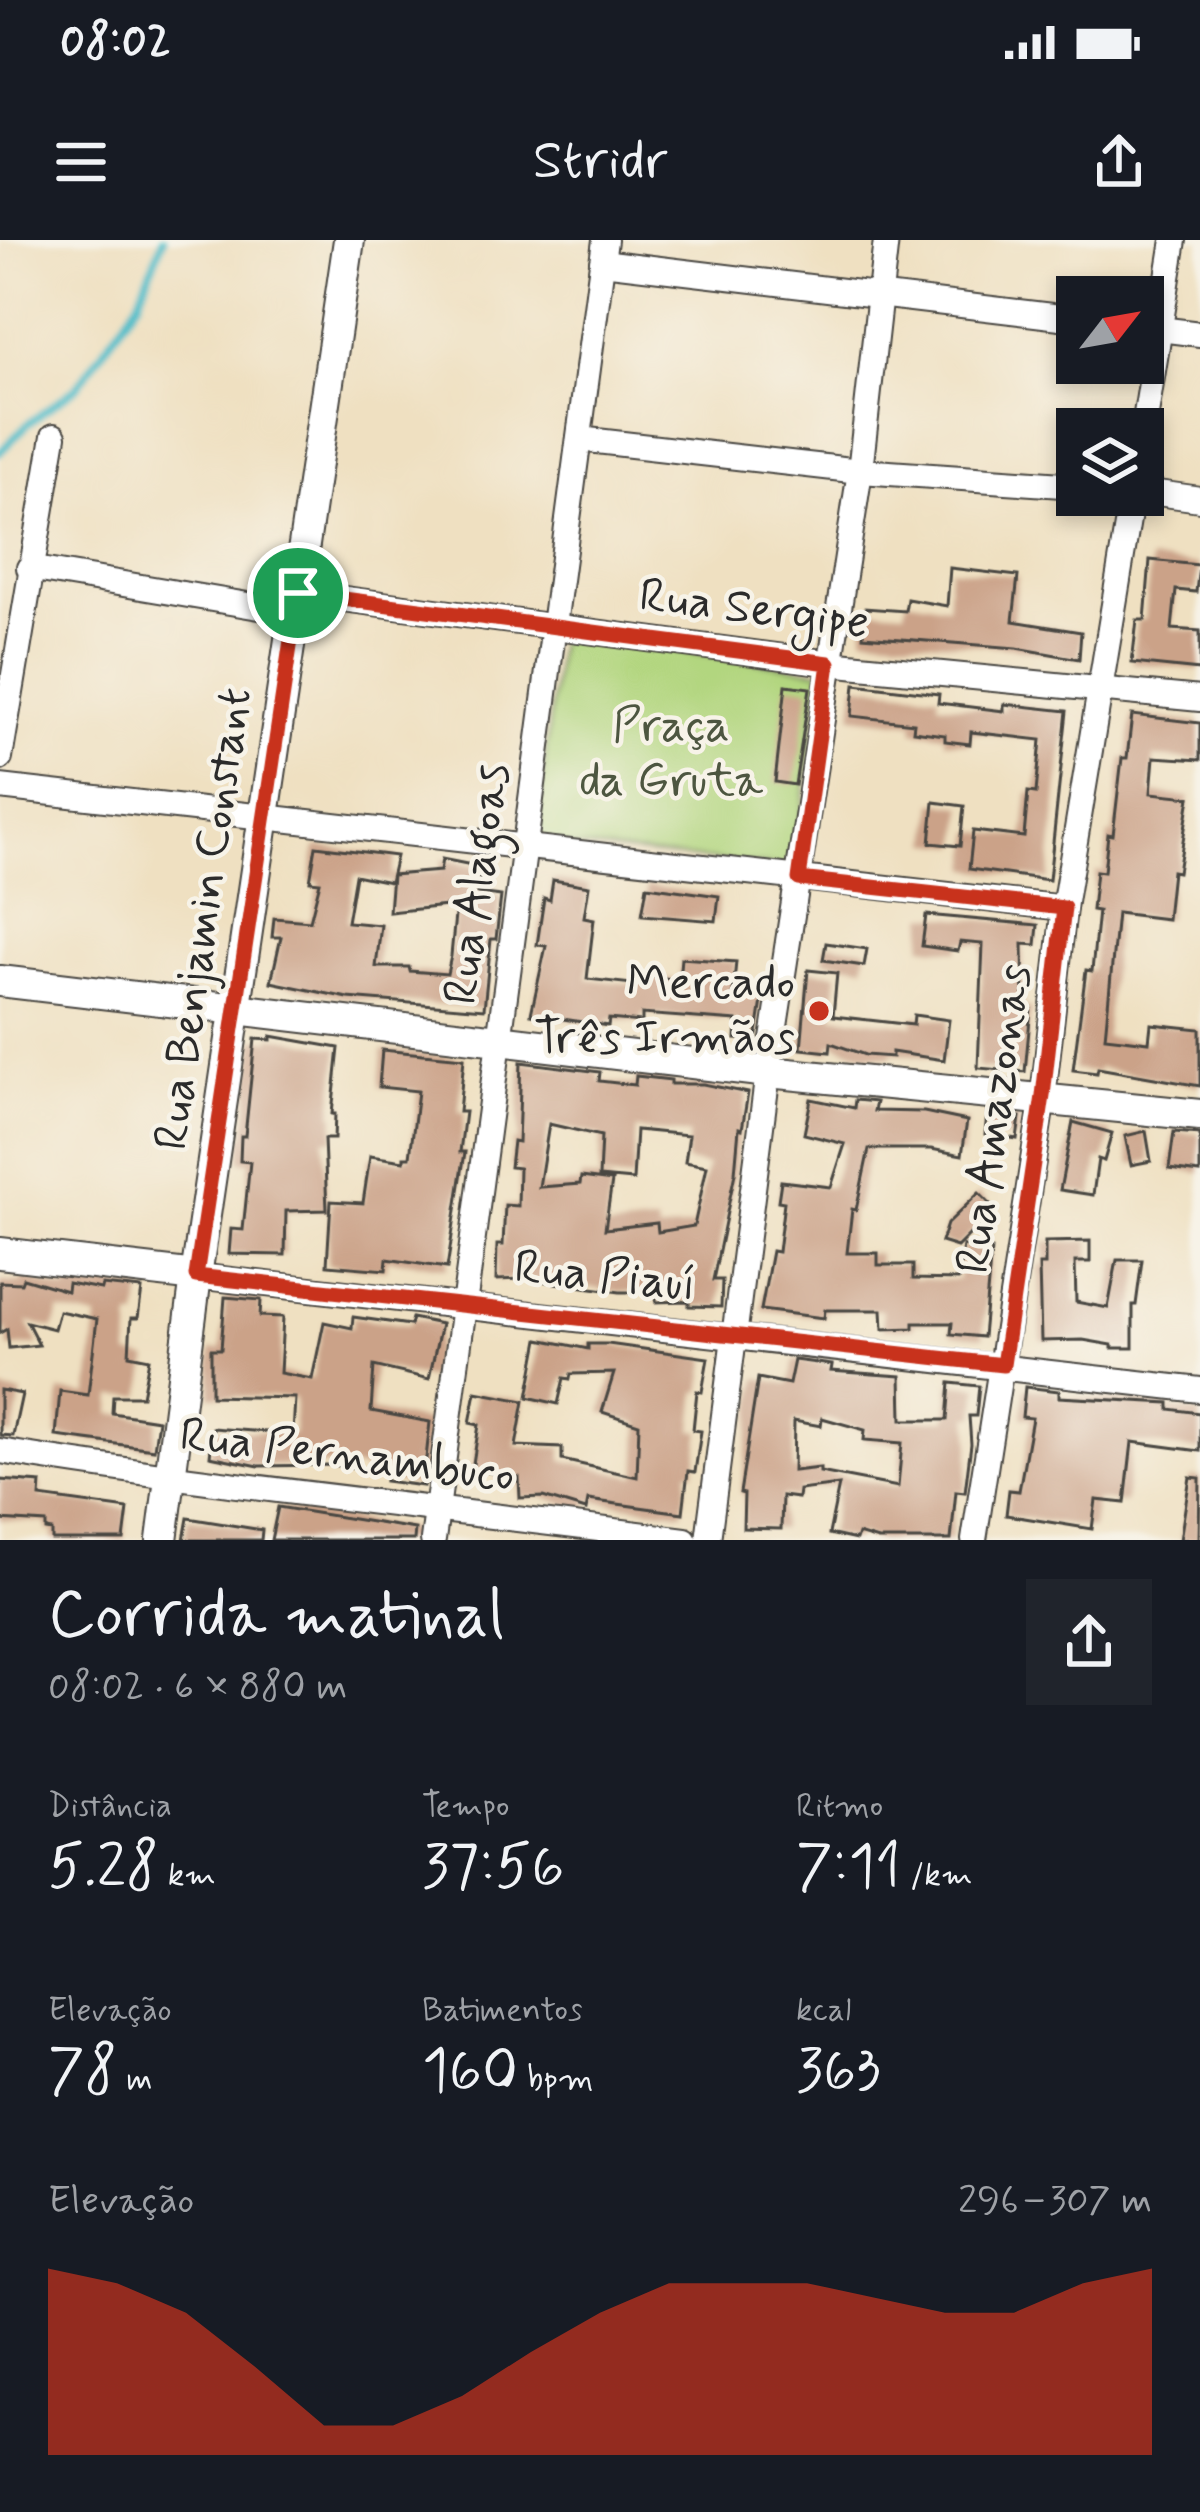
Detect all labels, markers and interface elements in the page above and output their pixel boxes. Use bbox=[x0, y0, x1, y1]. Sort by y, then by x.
text: 08:02 bbox=[60, 13, 171, 72]
text: Stridr bbox=[533, 127, 667, 198]
icon: menu bbox=[48, 129, 114, 195]
icon: share bbox=[1086, 129, 1152, 195]
north arrow bbox=[1056, 276, 1164, 384]
map controls bbox=[1056, 276, 1164, 516]
button: layers bbox=[1056, 408, 1164, 516]
pin bbox=[247, 542, 349, 644]
icon: arrive bbox=[265, 560, 331, 626]
street label: Rua Sergipe bbox=[635, 565, 872, 658]
street label: Rua Benjamin Constant bbox=[140, 684, 268, 1154]
park label: Praça da Gruta bbox=[579, 695, 763, 813]
street label: Rua Alagoas bbox=[430, 759, 531, 1009]
place label: Mercado Três Irmãos bbox=[534, 952, 795, 1070]
street label: Rua Amazonas bbox=[942, 960, 1048, 1278]
marker: Mercado Três Irmãos bbox=[806, 998, 832, 1024]
street label: Rua Piauí bbox=[511, 1236, 699, 1318]
street label: Rua Pernambuco bbox=[176, 1404, 518, 1508]
text: Corrida matinal bbox=[48, 1574, 504, 1660]
button: share bbox=[1026, 1579, 1152, 1705]
text: 08:02 · 6 × 880 m bbox=[48, 1662, 347, 1713]
text: Distância bbox=[48, 1785, 172, 1829]
text: Tempo bbox=[422, 1785, 509, 1829]
text: Ritmo bbox=[796, 1785, 883, 1829]
text: 5.28 bbox=[48, 1829, 159, 1908]
text: 37:56 bbox=[422, 1829, 565, 1908]
text: 7:11 bbox=[796, 1829, 901, 1908]
text: km bbox=[159, 1854, 216, 1898]
text: /km bbox=[901, 1854, 973, 1898]
text: Elevação bbox=[48, 1989, 172, 2033]
text: Batimentos bbox=[422, 1989, 582, 2033]
text: kcal bbox=[796, 1989, 851, 2033]
text: 78 bbox=[48, 2033, 117, 2112]
text: 160 bbox=[422, 2033, 518, 2112]
text: 363 bbox=[796, 2033, 881, 2112]
text: m bbox=[117, 2058, 153, 2102]
text: bpm bbox=[518, 2058, 593, 2102]
text: Elevação bbox=[48, 2176, 194, 2227]
text: 296–307 m bbox=[958, 2176, 1152, 2227]

